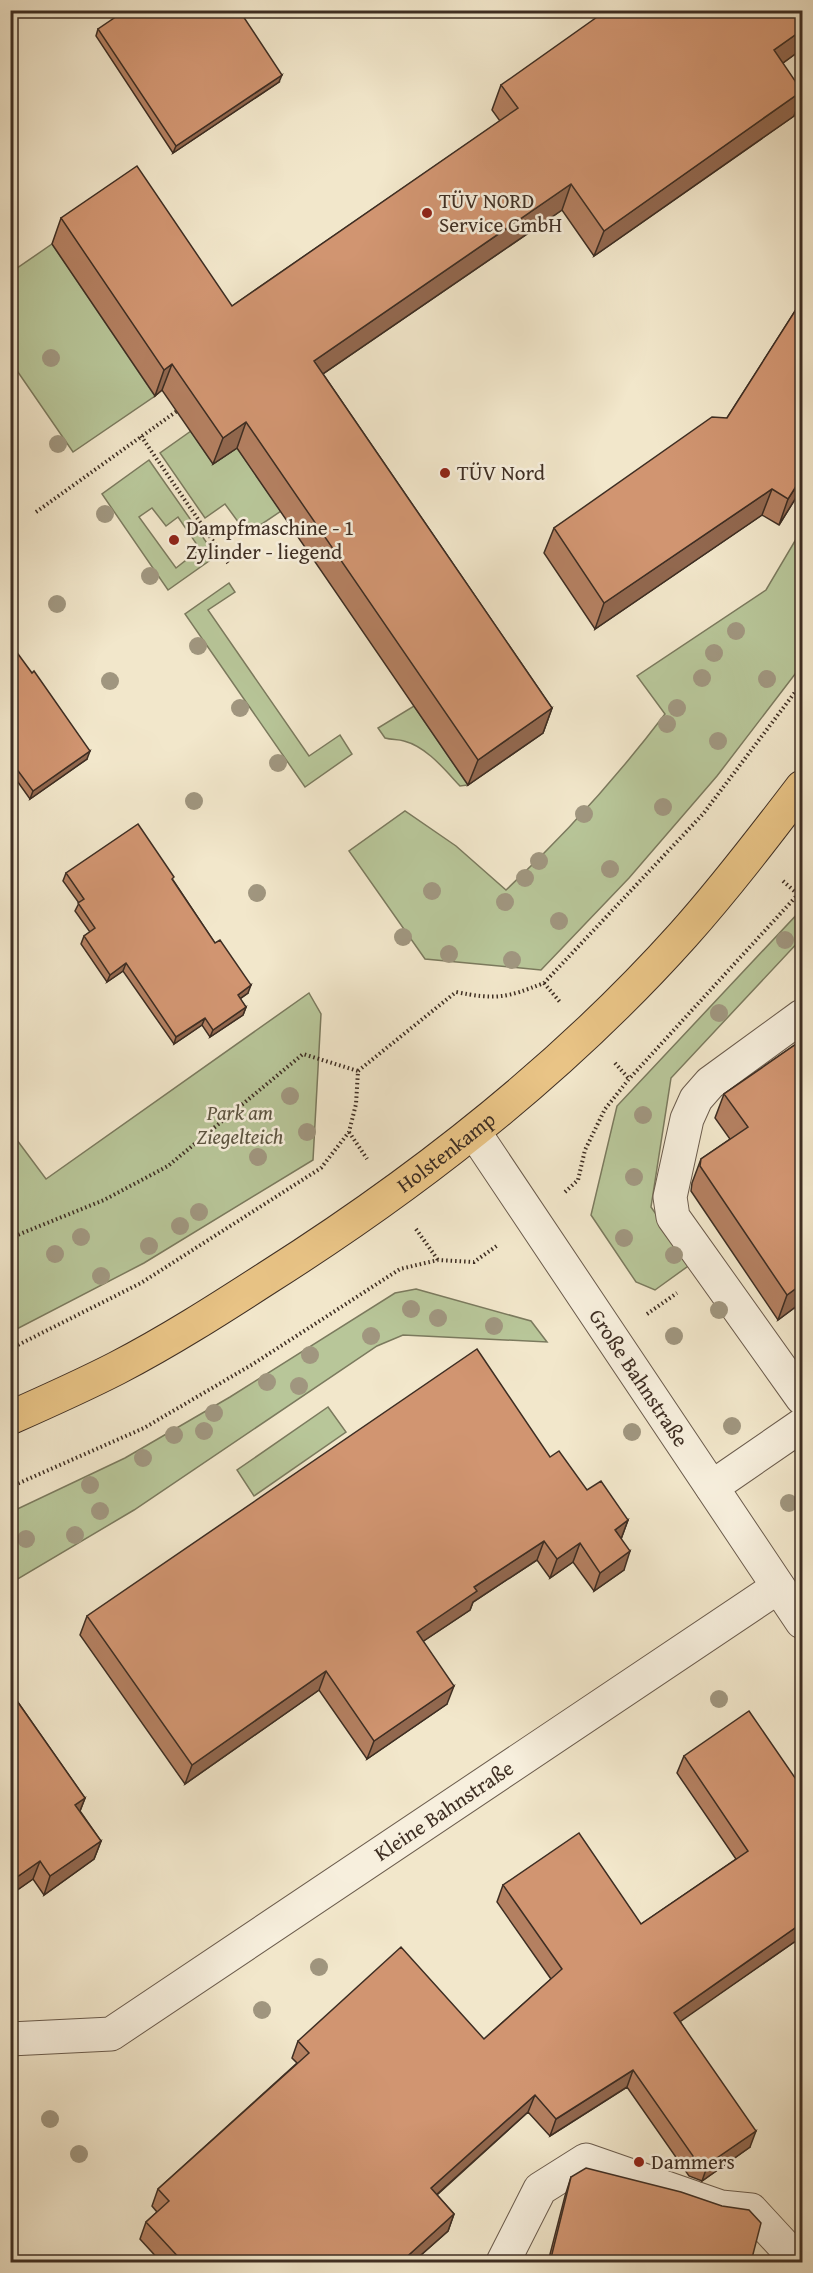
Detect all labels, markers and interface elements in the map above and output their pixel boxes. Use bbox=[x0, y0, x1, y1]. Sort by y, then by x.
place label: TÜV NORD Service GmbH bbox=[439, 185, 562, 240]
marker: TÜV NORD Service GmbH bbox=[420, 206, 434, 220]
place label: TÜV Nord bbox=[457, 457, 546, 488]
marker: TÜV Nord bbox=[438, 466, 452, 480]
place label: Dampfmaschine - 1 Zylinder - liegend bbox=[186, 512, 354, 567]
marker: Dampfmaschine - 1 Zylinder - liegend bbox=[167, 533, 181, 547]
park label: Park am Ziegelteich bbox=[197, 1097, 284, 1152]
street label: Holstenkamp bbox=[390, 1104, 502, 1200]
street label: Große Bahnstraße bbox=[582, 1303, 697, 1453]
street label: Kleine Bahnstraße bbox=[368, 1752, 520, 1868]
place label: Dammers bbox=[651, 2146, 735, 2177]
marker: Dammers bbox=[632, 2155, 646, 2169]

